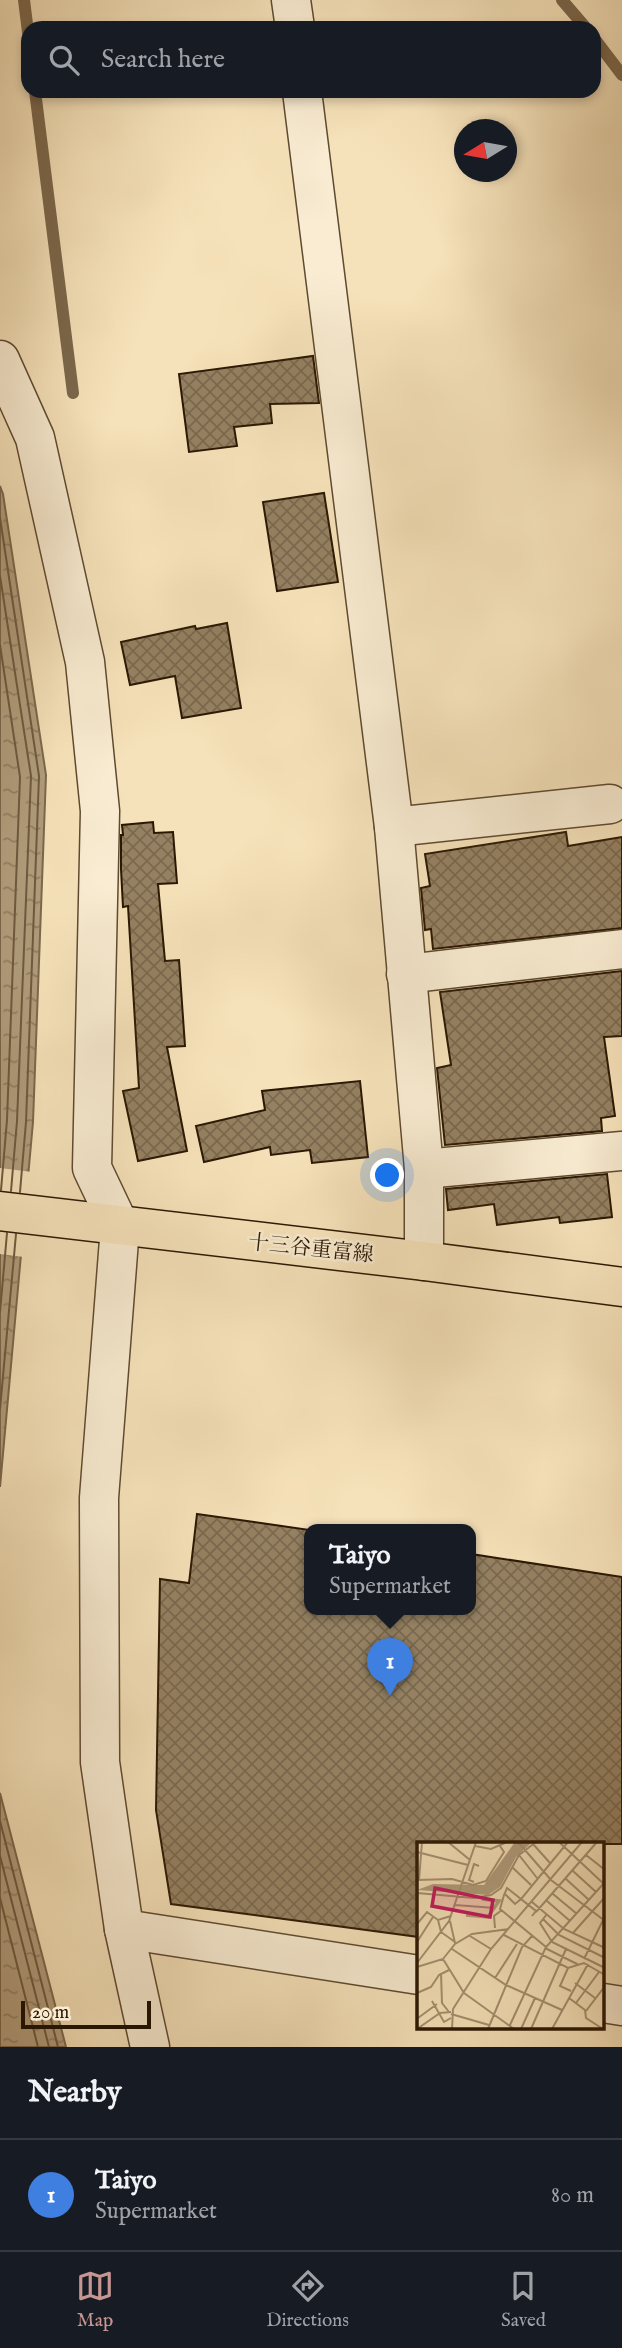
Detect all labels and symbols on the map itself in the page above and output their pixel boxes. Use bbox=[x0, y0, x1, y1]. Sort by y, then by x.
north arrow bbox=[454, 119, 517, 182]
your location bbox=[370, 1158, 404, 1192]
street label: 十三谷重富線 bbox=[247, 1229, 375, 1270]
pin: 1 bbox=[367, 1638, 413, 1696]
inset map bbox=[417, 1842, 604, 2030]
scale bar bbox=[21, 1998, 150, 2030]

